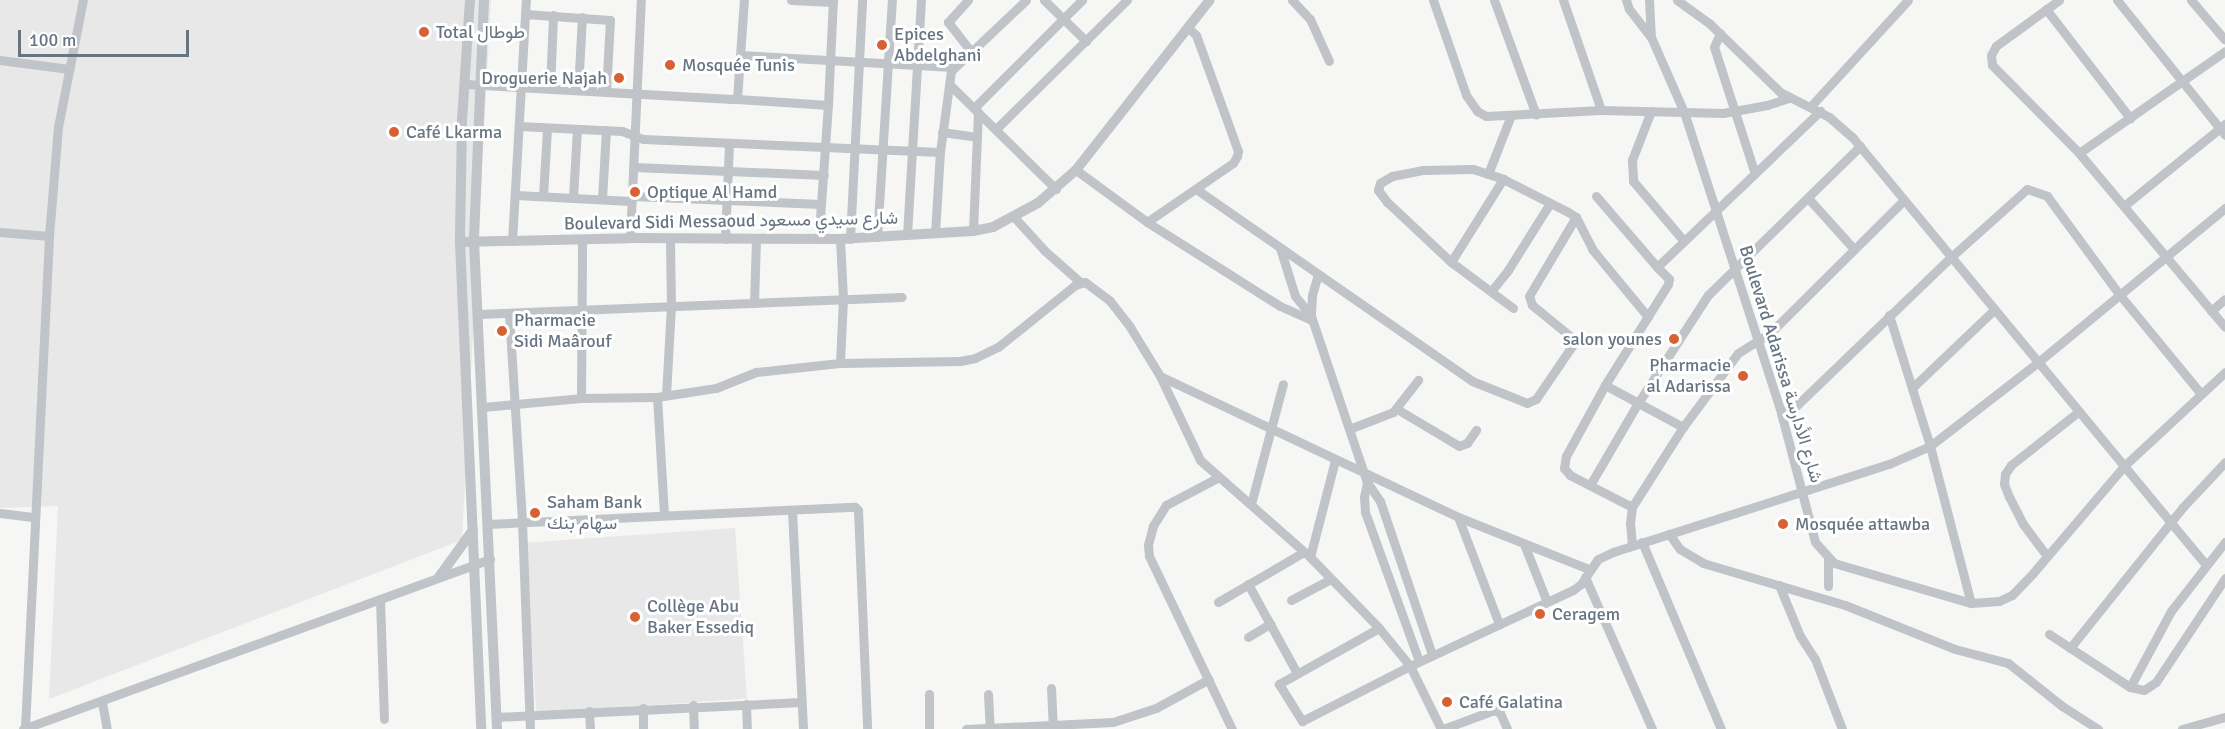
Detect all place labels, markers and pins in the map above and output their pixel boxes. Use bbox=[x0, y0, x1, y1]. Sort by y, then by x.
place label: Total طوطال bbox=[436, 21, 525, 43]
place label: Epices Abdelghani bbox=[894, 24, 981, 66]
marker: Total طوطال bbox=[417, 25, 431, 39]
marker: Epices Abdelghani bbox=[875, 38, 889, 52]
place label: Mosquée Tunis bbox=[682, 54, 795, 76]
marker: Mosquée Tunis bbox=[663, 58, 677, 72]
place label: Droguerie Najah bbox=[481, 67, 607, 89]
marker: Droguerie Najah bbox=[612, 71, 626, 85]
place label: Café Lkarma bbox=[406, 121, 502, 143]
marker: Café Lkarma bbox=[387, 125, 401, 139]
place label: Optique Al Hamd bbox=[647, 181, 777, 203]
marker: Optique Al Hamd bbox=[628, 185, 642, 199]
place label: Pharmacie Sidi Maârouf bbox=[514, 310, 611, 352]
marker: Pharmacie Sidi Maârouf bbox=[495, 324, 509, 338]
place label: salon younes bbox=[1563, 328, 1662, 350]
marker: salon younes bbox=[1667, 332, 1681, 346]
place label: Pharmacie al Adarissa bbox=[1646, 355, 1731, 398]
marker: Pharmacie al Adarissa bbox=[1736, 369, 1750, 383]
place label: Saham Bank سهام بنك bbox=[547, 492, 642, 534]
marker: Saham Bank سهام بنك bbox=[528, 506, 542, 520]
place label: Mosquée attawba bbox=[1795, 513, 1930, 535]
marker: Mosquée attawba bbox=[1776, 517, 1790, 531]
place label: Collège Abu Baker Essediq bbox=[647, 596, 754, 638]
place label: Ceragem bbox=[1552, 603, 1620, 625]
marker: Ceragem bbox=[1533, 607, 1547, 621]
marker: Collège Abu Baker Essediq bbox=[628, 610, 642, 624]
place label: Café Galatina bbox=[1459, 691, 1563, 713]
marker: Café Galatina bbox=[1440, 695, 1454, 709]

